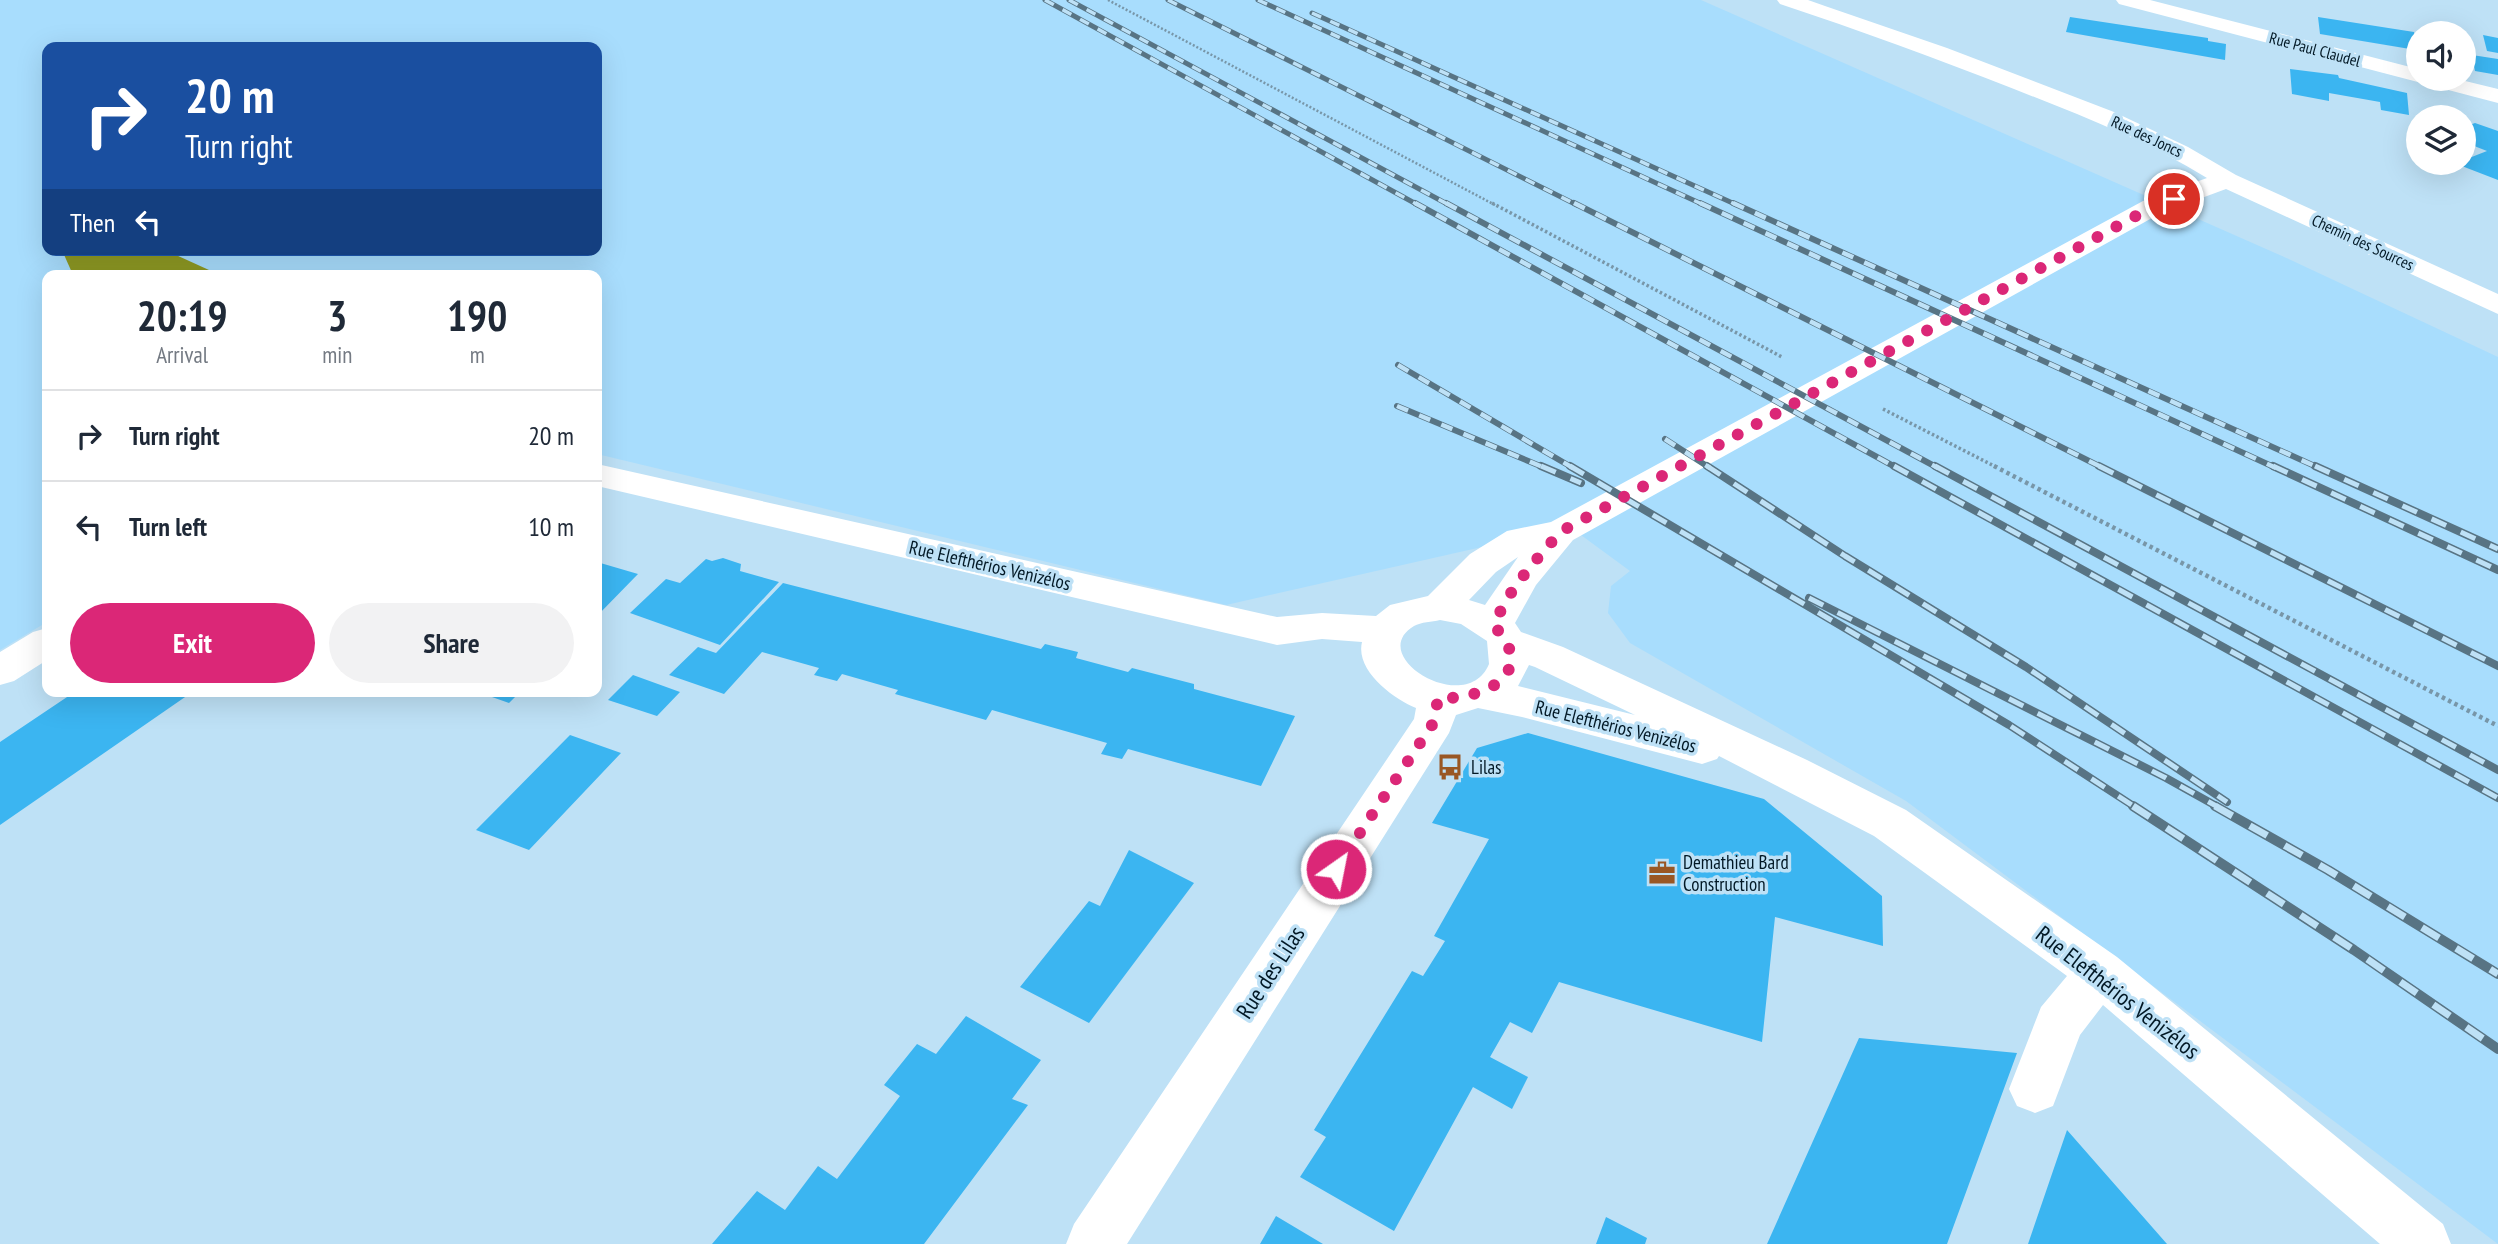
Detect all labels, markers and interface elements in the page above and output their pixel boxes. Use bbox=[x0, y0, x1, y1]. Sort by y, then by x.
map controls bbox=[2406, 21, 2476, 175]
button: sound bbox=[2406, 21, 2476, 91]
street label: Rue Paul Claudel bbox=[2267, 27, 2363, 71]
text: 20 m bbox=[185, 63, 274, 127]
icon: right bbox=[70, 70, 161, 161]
button: layers bbox=[2406, 105, 2476, 175]
street label: Rue des Joncs bbox=[2108, 111, 2186, 161]
text: Turn right bbox=[185, 125, 293, 167]
pin bbox=[2144, 169, 2204, 229]
icon: arrive bbox=[2155, 180, 2193, 218]
icon: left bbox=[129, 203, 167, 241]
text: Then bbox=[70, 206, 115, 239]
street label: Chemin des Sources bbox=[2309, 210, 2417, 274]
text: 20:19 bbox=[137, 288, 228, 343]
text: 3 bbox=[327, 288, 347, 343]
text: 190 bbox=[447, 288, 507, 343]
text: Arrival bbox=[156, 340, 208, 369]
text: min bbox=[322, 340, 352, 369]
text: m bbox=[470, 340, 485, 369]
icon: right bbox=[70, 417, 108, 455]
text: Turn right bbox=[129, 419, 220, 452]
text: 20 m bbox=[528, 419, 574, 452]
icon: left bbox=[70, 508, 108, 546]
text: Turn left bbox=[129, 510, 207, 543]
text: 10 m bbox=[528, 510, 574, 543]
street label: Rue Elefthérios Venizélos bbox=[907, 535, 1073, 595]
button: Exit bbox=[70, 603, 315, 683]
button: Share bbox=[329, 603, 574, 683]
street label: Rue Elefthérios Venizélos bbox=[1533, 694, 1699, 758]
bus stop icon: Lilas bbox=[1435, 752, 1465, 782]
place label: Lilas bbox=[1471, 755, 1501, 779]
position arrow bbox=[1299, 832, 1373, 906]
place label: Demathieu Bard Construction bbox=[1683, 850, 1789, 896]
office icon: Demathieu Bard Construction bbox=[1647, 858, 1677, 888]
street label: Rue Elefthérios Venizélos bbox=[2030, 919, 2206, 1065]
street label: Rue des Lilas bbox=[1229, 920, 1311, 1024]

